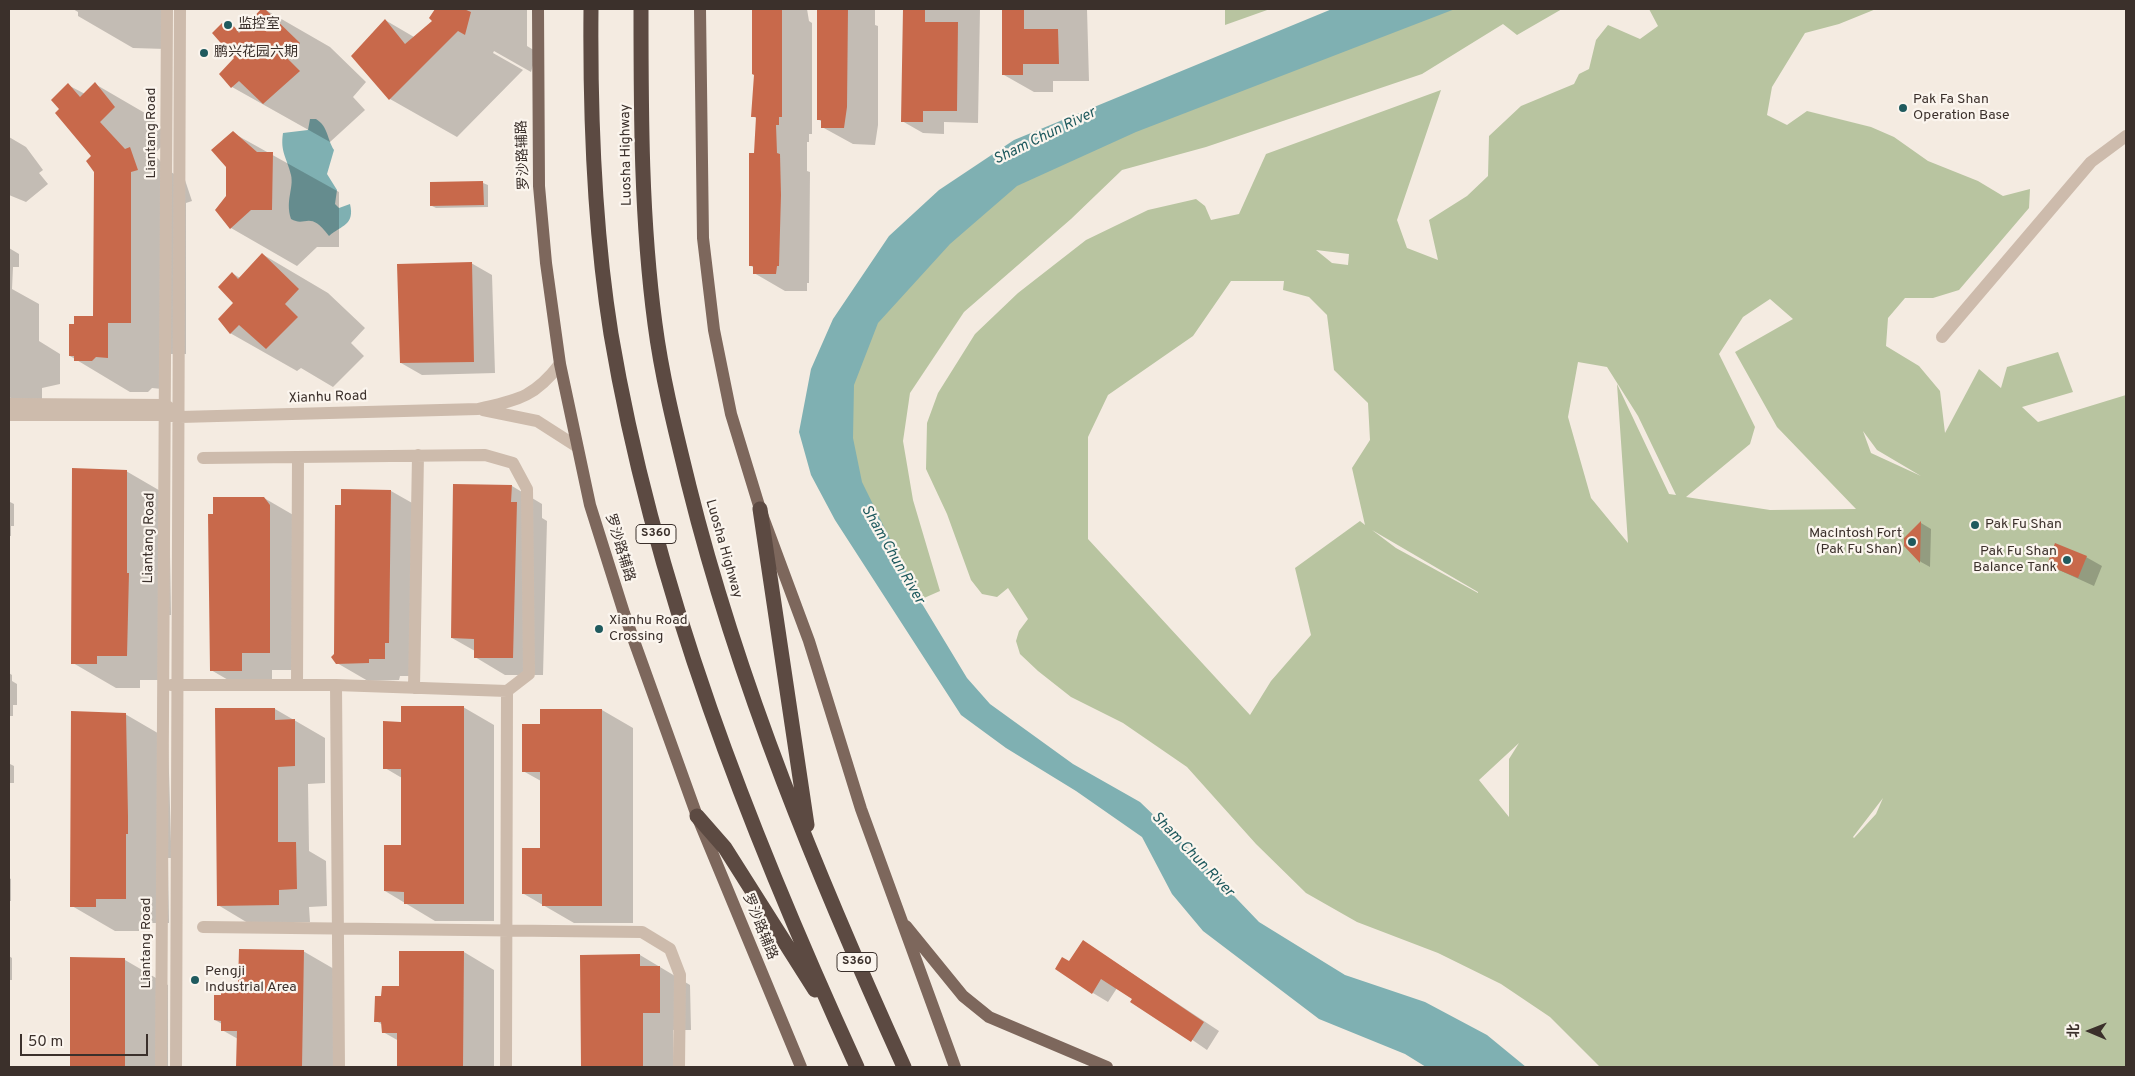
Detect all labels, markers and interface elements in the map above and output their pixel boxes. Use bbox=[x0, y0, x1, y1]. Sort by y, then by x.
place label: 监控室 bbox=[238, 17, 280, 33]
marker: 监控室 bbox=[222, 19, 234, 31]
place label: 鹏兴花园六期 bbox=[214, 45, 298, 61]
marker: 鹏兴花园六期 bbox=[198, 47, 210, 59]
street label: Liantang Road bbox=[144, 88, 160, 178]
place label: Pak Fa Shan Operation Base bbox=[1913, 92, 2010, 124]
marker: Pak Fa Shan Operation Base bbox=[1897, 102, 1909, 114]
street label: Luosha Highway bbox=[618, 104, 636, 206]
water label: Sham Chun River bbox=[991, 104, 1099, 170]
street label: 罗沙路辅路 bbox=[514, 120, 534, 190]
street label: Xianhu Road bbox=[288, 388, 368, 408]
street label: Liantang Road bbox=[141, 492, 159, 584]
street label: Luosha Highway bbox=[701, 498, 745, 600]
water label: Sham Chun River bbox=[856, 502, 928, 608]
street label: 罗沙路辅路 bbox=[601, 512, 637, 584]
place label: Pak Fu Shan bbox=[1985, 517, 2062, 533]
marker: Pak Fu Shan bbox=[1969, 519, 1981, 531]
road number: S360 bbox=[636, 524, 676, 544]
place label: MacIntosh Fort (Pak Fu Shan) bbox=[1809, 526, 1902, 558]
marker: MacIntosh Fort (Pak Fu Shan) bbox=[1906, 536, 1918, 548]
place label: Pak Fu Shan Balance Tank bbox=[1973, 544, 2057, 576]
marker: Pak Fu Shan Balance Tank bbox=[2061, 554, 2073, 566]
place label: Xianhu Road Crossing bbox=[609, 613, 688, 646]
marker: Xianhu Road Crossing bbox=[593, 623, 605, 635]
water label: Sham Chun River bbox=[1147, 809, 1237, 901]
street label: 罗沙路辅路 bbox=[738, 891, 780, 963]
street label: Liantang Road bbox=[139, 898, 155, 988]
road number: S360 bbox=[837, 952, 877, 972]
place label: Pengji Industrial Area bbox=[205, 964, 297, 996]
marker: Pengji Industrial Area bbox=[189, 974, 201, 986]
north arrow bbox=[2065, 1006, 2115, 1056]
scale bar bbox=[22, 1024, 150, 1056]
text: 北 bbox=[2066, 1024, 2083, 1038]
text: 50 m bbox=[28, 1033, 63, 1052]

